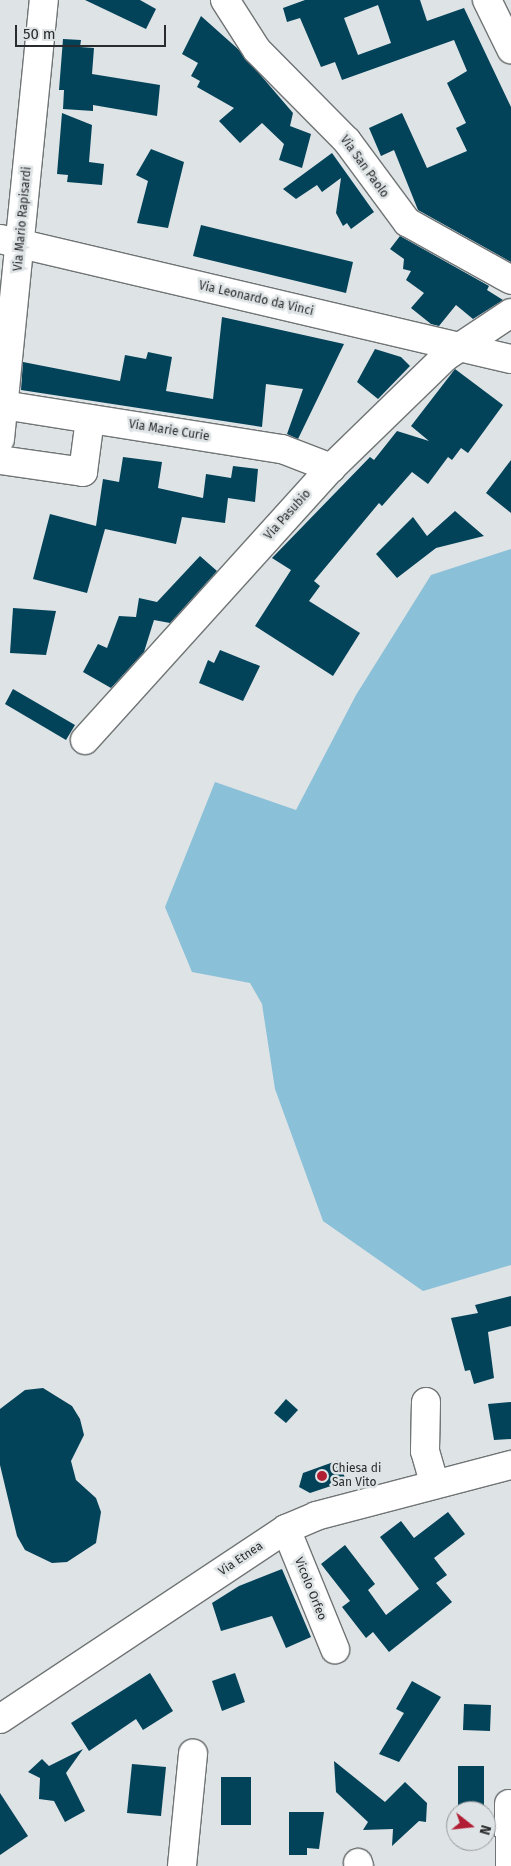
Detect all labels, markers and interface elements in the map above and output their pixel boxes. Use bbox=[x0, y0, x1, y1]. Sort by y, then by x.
scale bar bbox=[18, 15, 169, 47]
text: 50 m bbox=[23, 25, 56, 43]
street label: Via San Paolo bbox=[337, 133, 391, 201]
street label: Via Mario Rapisardi bbox=[11, 166, 35, 272]
street label: Via Leonardo da Vinci bbox=[197, 279, 315, 319]
street label: Via Marie Curie bbox=[128, 418, 210, 444]
street label: Via Pasubio bbox=[262, 487, 314, 543]
place label: Chiesa di San Vito bbox=[332, 1462, 381, 1490]
marker: Chiesa di San Vito bbox=[316, 1470, 328, 1482]
street label: Via Etnea bbox=[216, 1539, 266, 1579]
street label: Vicolo Orfeo bbox=[291, 1555, 329, 1623]
north arrow bbox=[446, 1801, 496, 1851]
text: N bbox=[475, 1823, 494, 1837]

